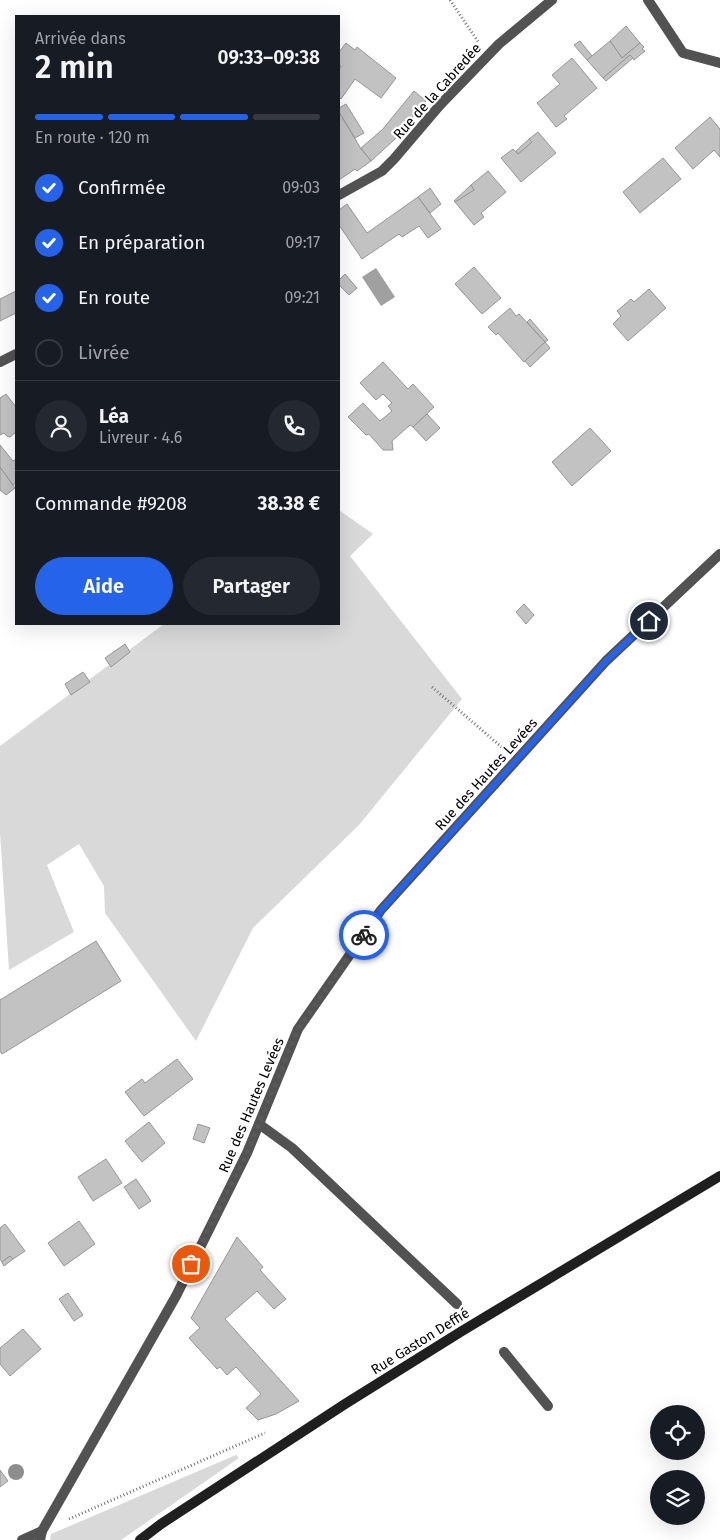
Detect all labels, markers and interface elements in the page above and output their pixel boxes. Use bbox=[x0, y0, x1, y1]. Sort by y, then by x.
text: Arrivée dans bbox=[35, 29, 126, 48]
street label: Rue de la Cabredée bbox=[390, 40, 485, 143]
text: 09:33–09:38 bbox=[218, 46, 320, 69]
text: 2 min bbox=[35, 48, 114, 86]
text: En route · 120 m bbox=[35, 128, 150, 147]
icon: check bbox=[35, 174, 63, 202]
text: Confirmée bbox=[78, 176, 166, 199]
text: 09:03 bbox=[282, 178, 320, 197]
icon: check bbox=[35, 229, 63, 257]
text: En préparation bbox=[78, 231, 205, 254]
text: 09:17 bbox=[286, 233, 320, 252]
icon: check bbox=[35, 284, 63, 312]
text: En route bbox=[78, 286, 150, 309]
text: 09:21 bbox=[285, 288, 320, 307]
text: Livrée bbox=[78, 341, 130, 364]
button: person bbox=[35, 400, 87, 452]
button: phone bbox=[268, 400, 320, 452]
text: Léa bbox=[99, 405, 129, 428]
text: Livreur · 4.6 bbox=[99, 428, 182, 447]
text: Commande #9208 bbox=[35, 492, 187, 515]
text: 38.38 € bbox=[258, 492, 320, 515]
button: Aide bbox=[35, 557, 173, 615]
button: Partager bbox=[183, 557, 320, 615]
pin bbox=[628, 600, 670, 642]
icon: home bbox=[635, 607, 663, 635]
street label: Rue des Hautes Levées bbox=[432, 714, 542, 834]
courier bbox=[339, 910, 389, 960]
icon: bike bbox=[350, 921, 378, 949]
street label: Rue des Hautes Levées bbox=[215, 1035, 288, 1175]
pin bbox=[170, 1243, 212, 1285]
icon: bag bbox=[177, 1250, 205, 1278]
street label: Rue Gaston Deffié bbox=[368, 1304, 473, 1379]
map controls bbox=[650, 1405, 705, 1525]
button: locate bbox=[650, 1405, 705, 1460]
button: layers bbox=[650, 1470, 705, 1525]

